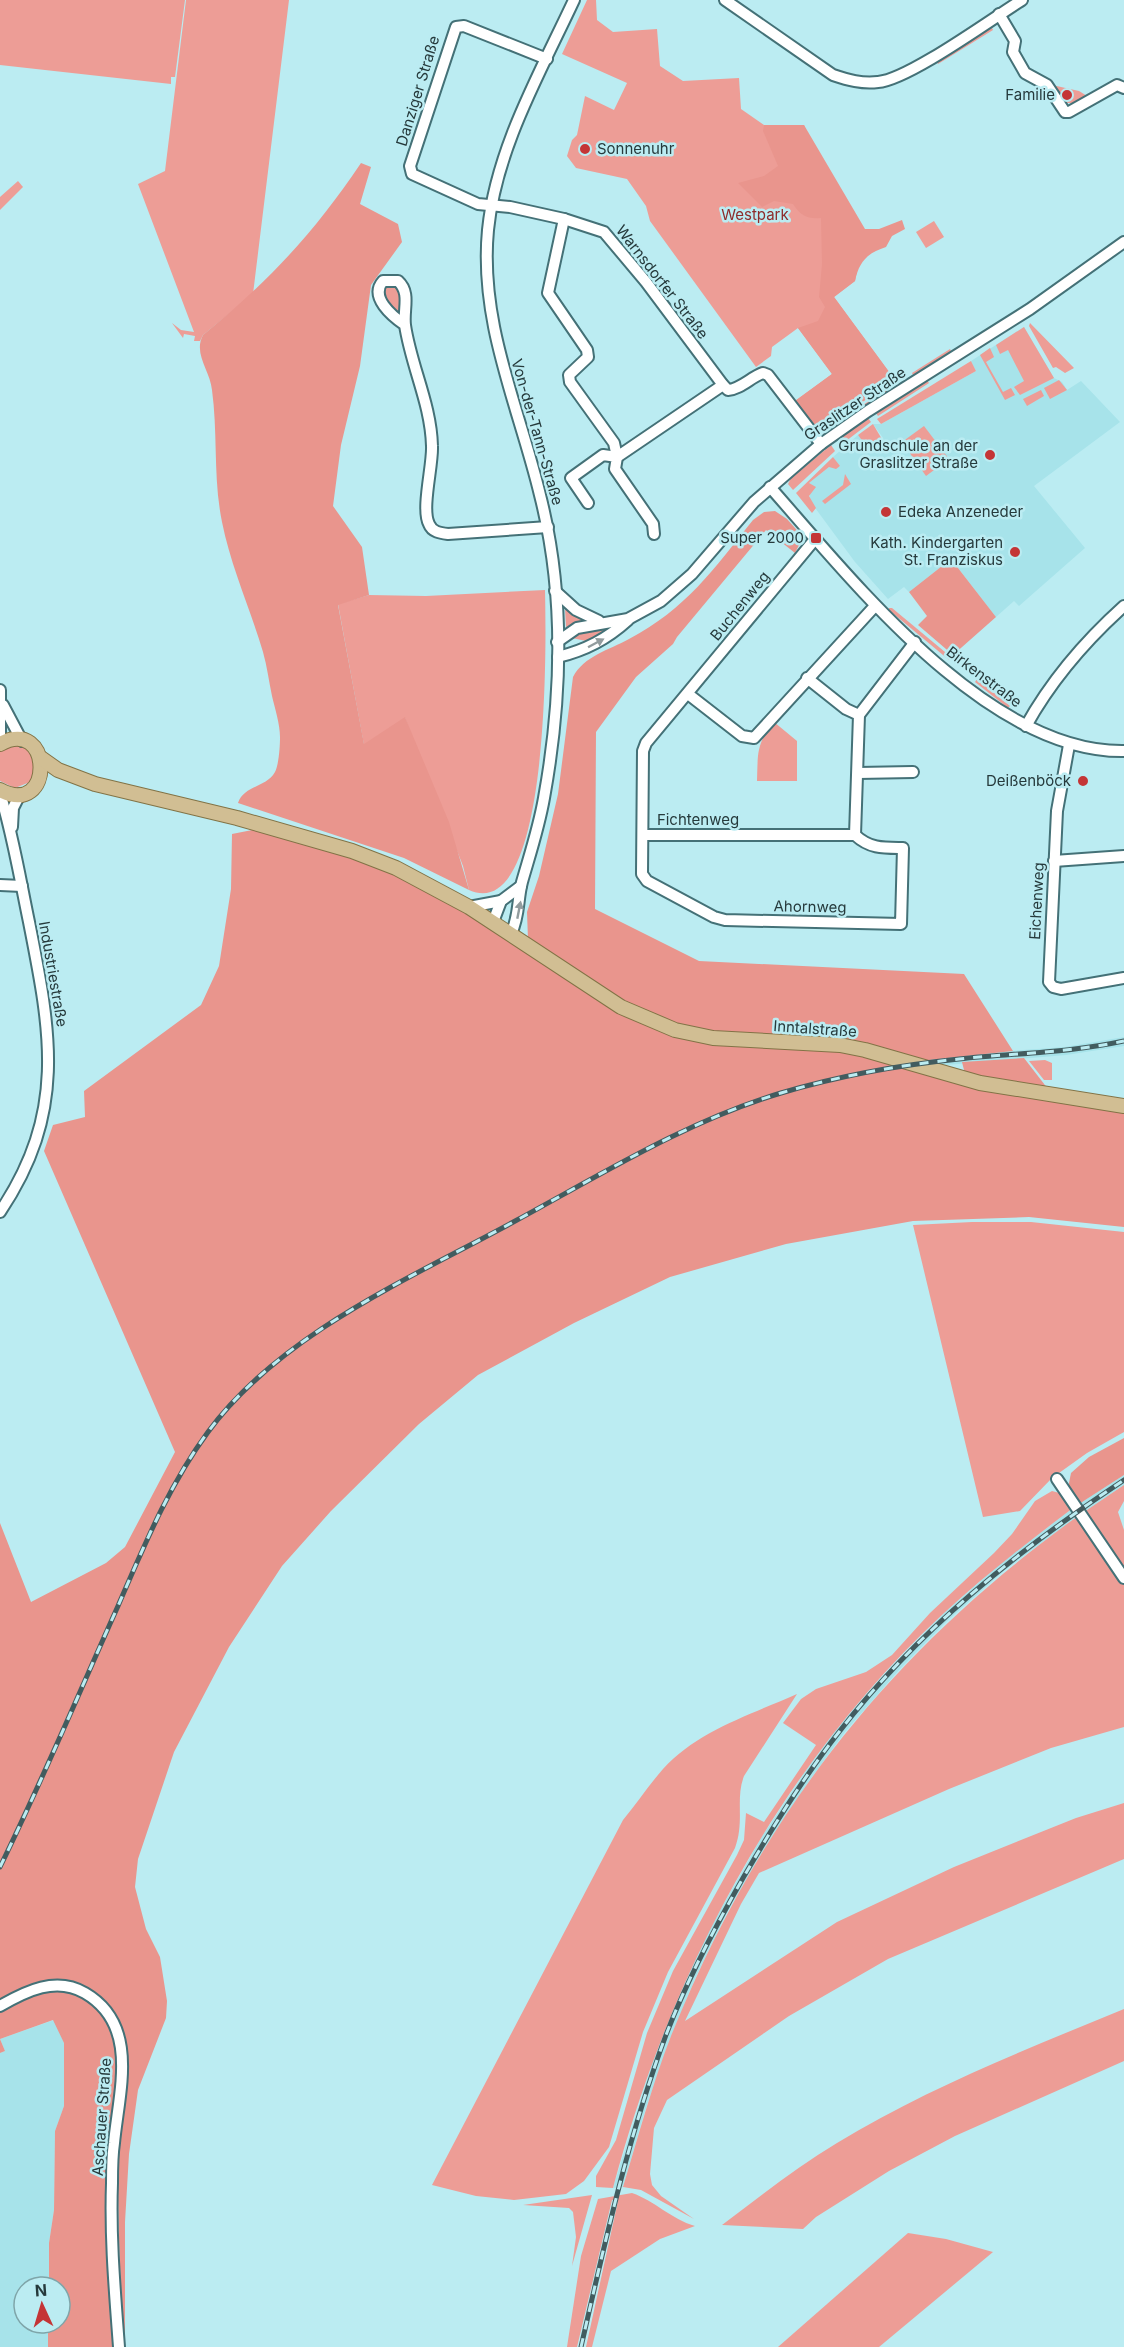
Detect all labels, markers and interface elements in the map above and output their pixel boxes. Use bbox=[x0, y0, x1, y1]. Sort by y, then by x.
street label: Danziger Straße bbox=[392, 33, 443, 148]
place label: Familie bbox=[1005, 85, 1055, 104]
marker: Familie bbox=[1060, 88, 1074, 102]
place label: Sonnenuhr bbox=[597, 139, 675, 158]
marker: Sonnenuhr bbox=[578, 142, 592, 156]
park label: Westpark bbox=[721, 205, 789, 224]
street label: Warnsdorfer Straße bbox=[612, 221, 713, 342]
street label: Von-der-Tann-Straße bbox=[507, 357, 567, 507]
street label: Graslitzer Straße bbox=[800, 363, 909, 445]
place label: Grundschule an der Graslitzer Straße bbox=[838, 436, 978, 472]
marker: Grundschule an der Graslitzer Straße bbox=[983, 448, 997, 462]
place label: Edeka Anzeneder bbox=[898, 502, 1023, 521]
marker: Edeka Anzeneder bbox=[879, 505, 893, 519]
place label: Super 2000 bbox=[720, 528, 804, 547]
marker: Super 2000 bbox=[809, 531, 823, 545]
place label: Kath. Kindergarten St. Franziskus bbox=[870, 533, 1003, 569]
marker: Kath. Kindergarten St. Franziskus bbox=[1008, 545, 1022, 559]
street label: Buchenweg bbox=[706, 567, 773, 644]
one-way arrow bbox=[588, 638, 605, 648]
street label: Birkenstraße bbox=[943, 642, 1026, 711]
place label: Deißenböck bbox=[986, 771, 1072, 790]
marker: Deißenböck bbox=[1076, 774, 1090, 788]
street label: Fichtenweg bbox=[657, 810, 739, 829]
street label: Eichenweg bbox=[1025, 862, 1048, 940]
street label: Ahornweg bbox=[773, 896, 847, 917]
one-way arrow bbox=[515, 901, 524, 920]
street label: Industriestraße bbox=[35, 920, 72, 1028]
street label: Inntalstraße bbox=[773, 1016, 857, 1041]
street label: Aschauer Straße bbox=[88, 2057, 115, 2177]
north arrow bbox=[12, 2275, 72, 2335]
text: N bbox=[34, 2280, 48, 2300]

